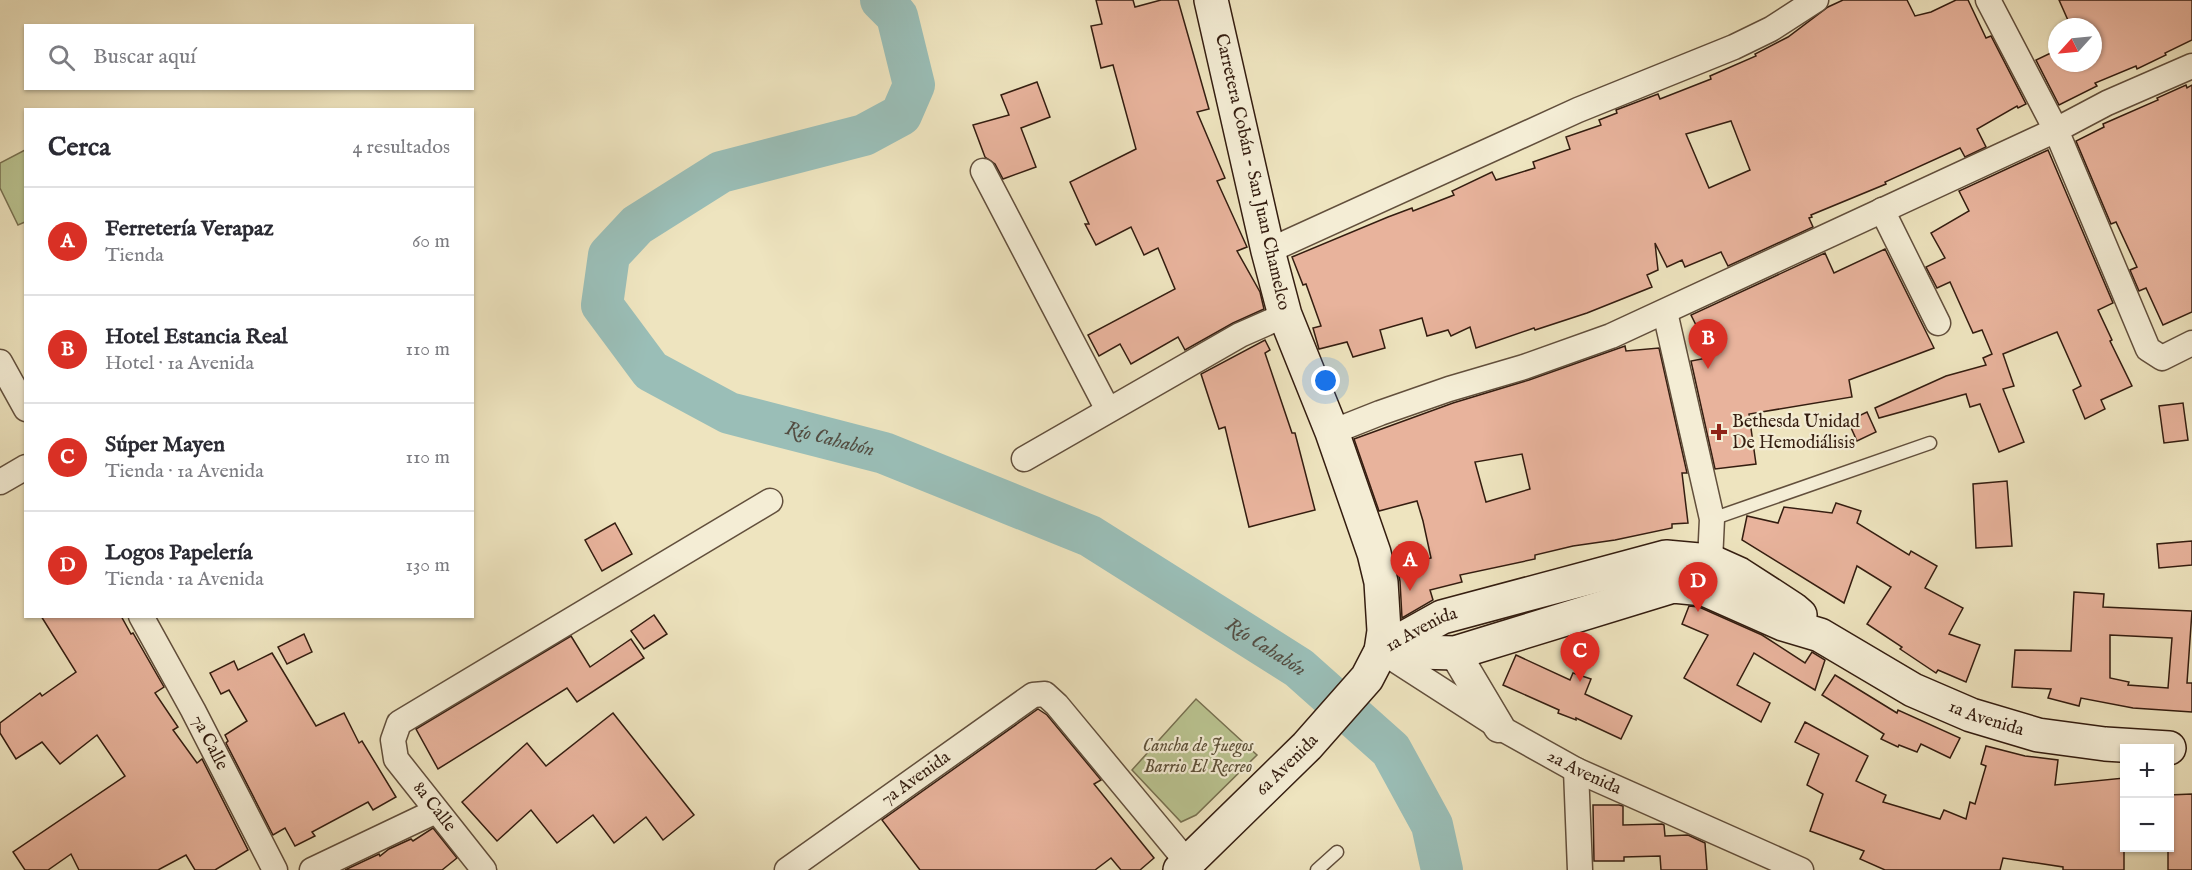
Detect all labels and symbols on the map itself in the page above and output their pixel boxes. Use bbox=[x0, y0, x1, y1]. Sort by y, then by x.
north arrow bbox=[2048, 18, 2102, 72]
street label: Carretera Cobán - San Juan Chamelco bbox=[1209, 31, 1295, 313]
pin: B bbox=[1688, 320, 1728, 369]
your location bbox=[1311, 366, 1340, 395]
place label: Bethesda Unidad De Hemodiálisis bbox=[1732, 411, 1860, 455]
water label: Río Cahabón bbox=[783, 416, 877, 463]
marker: Bethesda Unidad De Hemodiálisis bbox=[1710, 423, 1728, 441]
pin: A bbox=[1390, 542, 1430, 591]
pin: D bbox=[1678, 562, 1718, 612]
street label: 1a Avenida bbox=[1381, 602, 1460, 658]
water label: Río Cahabón bbox=[1221, 612, 1312, 682]
pin: C bbox=[1560, 632, 1600, 682]
street label: 1a Avenida bbox=[1945, 695, 2027, 742]
street label: 7a Calle bbox=[186, 711, 233, 774]
street label: 6a Avenida bbox=[1251, 729, 1324, 801]
park label: Cancha de Juegos Barrio El Recreo bbox=[1143, 735, 1254, 779]
street label: 2a Avenida bbox=[1543, 745, 1625, 800]
street label: 7a Avenida bbox=[877, 746, 955, 811]
street label: 8a Calle bbox=[407, 777, 461, 837]

